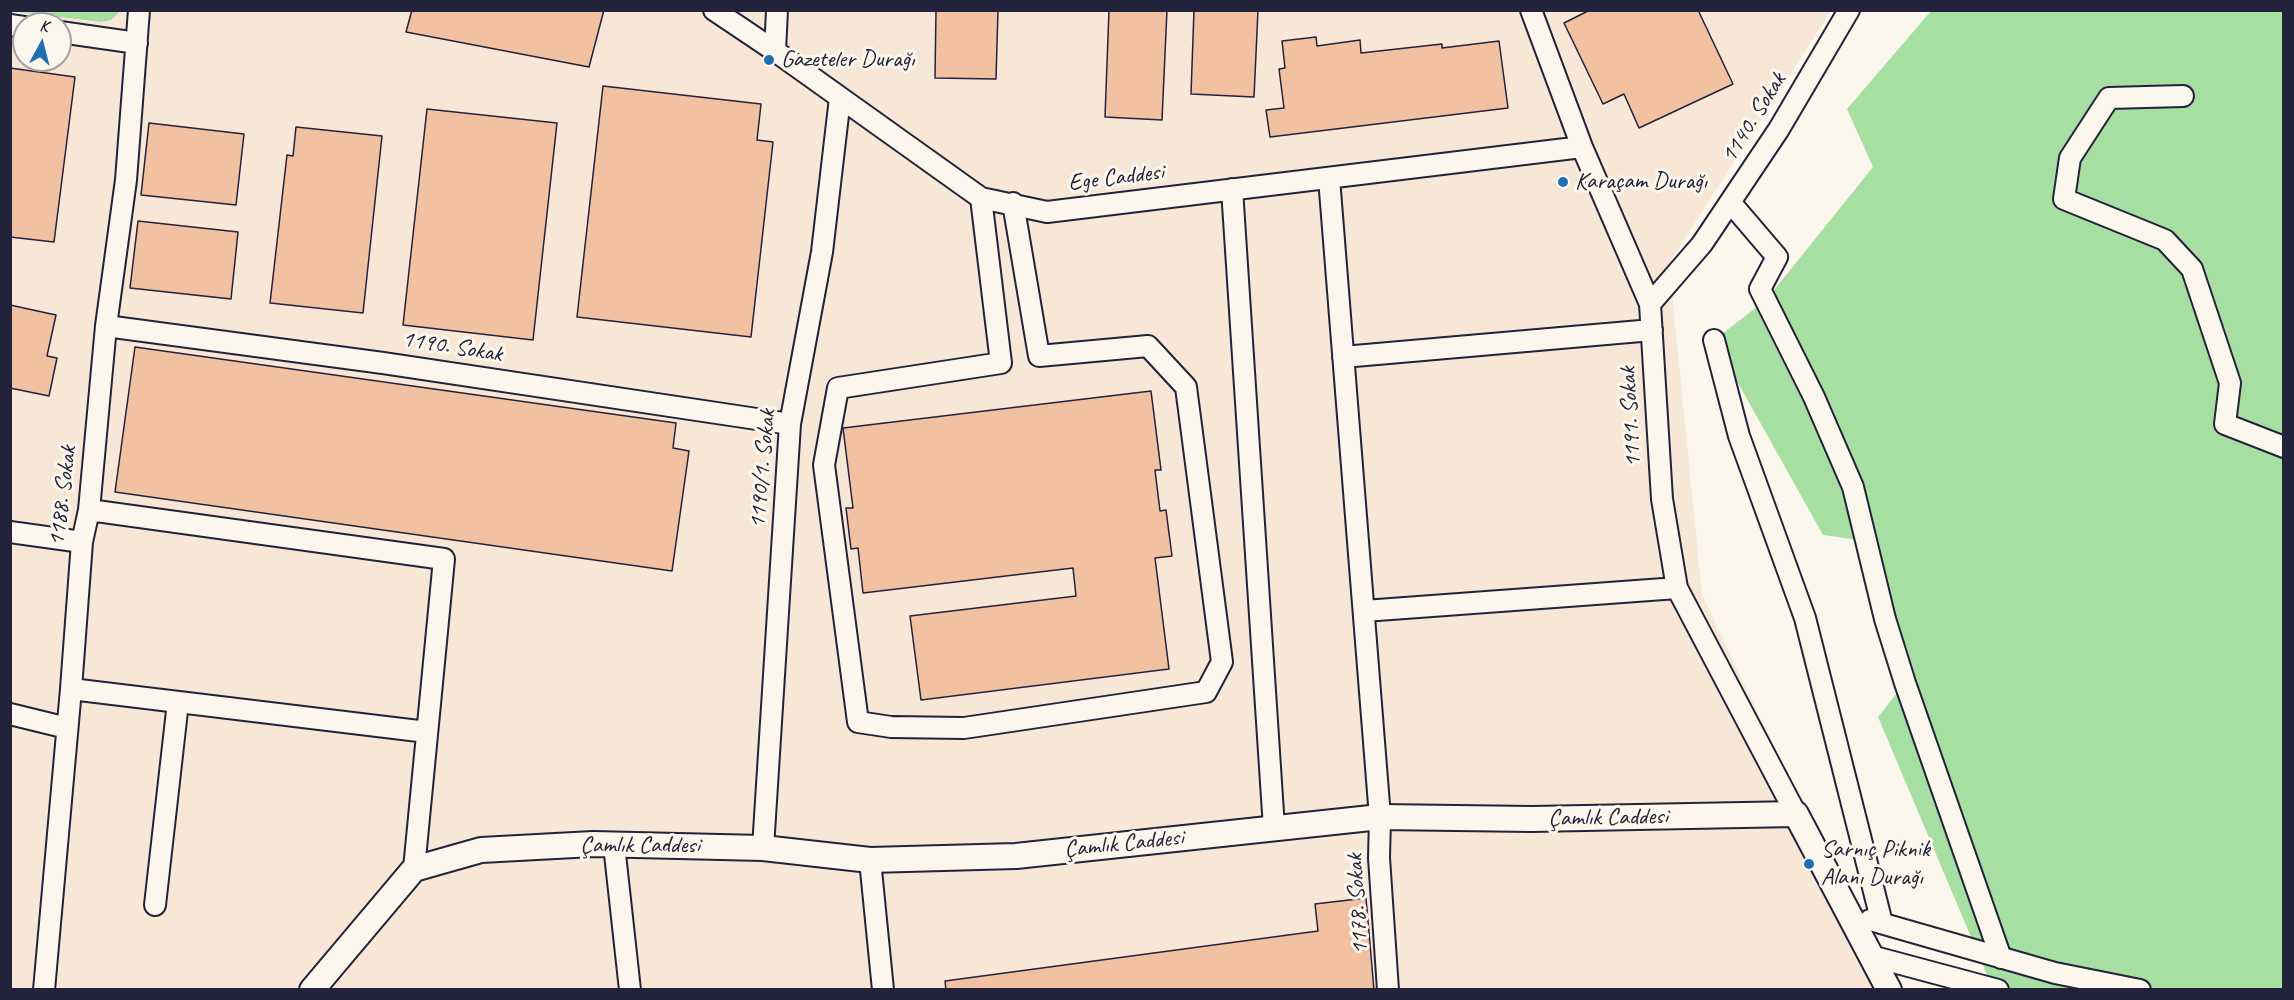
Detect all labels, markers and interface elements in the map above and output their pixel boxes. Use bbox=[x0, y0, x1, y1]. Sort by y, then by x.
north arrow bbox=[12, 12, 72, 72]
text: K bbox=[39, 16, 49, 37]
place label: Gazeteler Durağı bbox=[781, 46, 915, 74]
marker: Gazeteler Durağı bbox=[762, 53, 776, 67]
street label: 1140. Sokak bbox=[1715, 68, 1793, 168]
street label: Ege Caddesi bbox=[1067, 158, 1165, 198]
place label: Karaçam Durağı bbox=[1575, 168, 1707, 196]
marker: Karaçam Durağı bbox=[1556, 175, 1570, 189]
street label: 1190. Sokak bbox=[400, 325, 504, 369]
street label: 1191. Sokak bbox=[1614, 366, 1648, 468]
street label: 1190/1. Sokak bbox=[743, 408, 783, 530]
street label: 1188. Sokak bbox=[43, 444, 83, 548]
street label: Çamlık Caddesi bbox=[1548, 803, 1668, 833]
street label: Çamlık Caddesi bbox=[1063, 823, 1185, 865]
street label: Çamlık Caddesi bbox=[580, 832, 700, 860]
place label: Sarnıç Piknik Alanı Durağı bbox=[1821, 836, 1930, 892]
street label: 1178. Sokak bbox=[1341, 853, 1375, 955]
marker: Sarnıç Piknik Alanı Durağı bbox=[1802, 857, 1816, 871]

